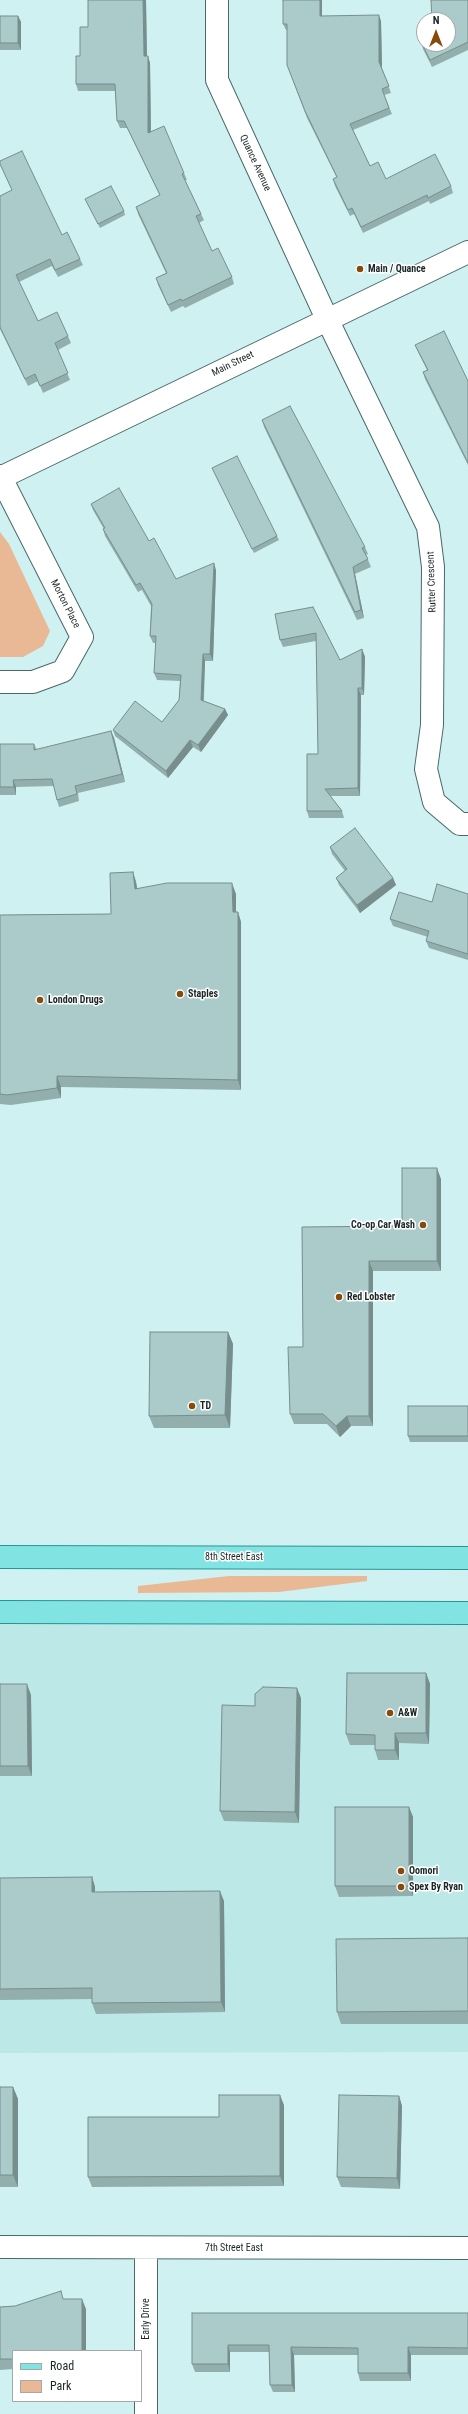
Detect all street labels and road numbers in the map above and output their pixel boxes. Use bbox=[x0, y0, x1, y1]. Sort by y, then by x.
street label: Quance Avenue bbox=[237, 133, 273, 193]
street label: Main Street bbox=[210, 349, 256, 379]
street label: Rutter Crescent bbox=[425, 551, 439, 613]
street label: Morton Place bbox=[48, 578, 82, 630]
street label: 8th Street East bbox=[205, 1551, 263, 1563]
street label: 7th Street East bbox=[205, 2242, 263, 2254]
street label: Early Drive bbox=[140, 2298, 152, 2340]

